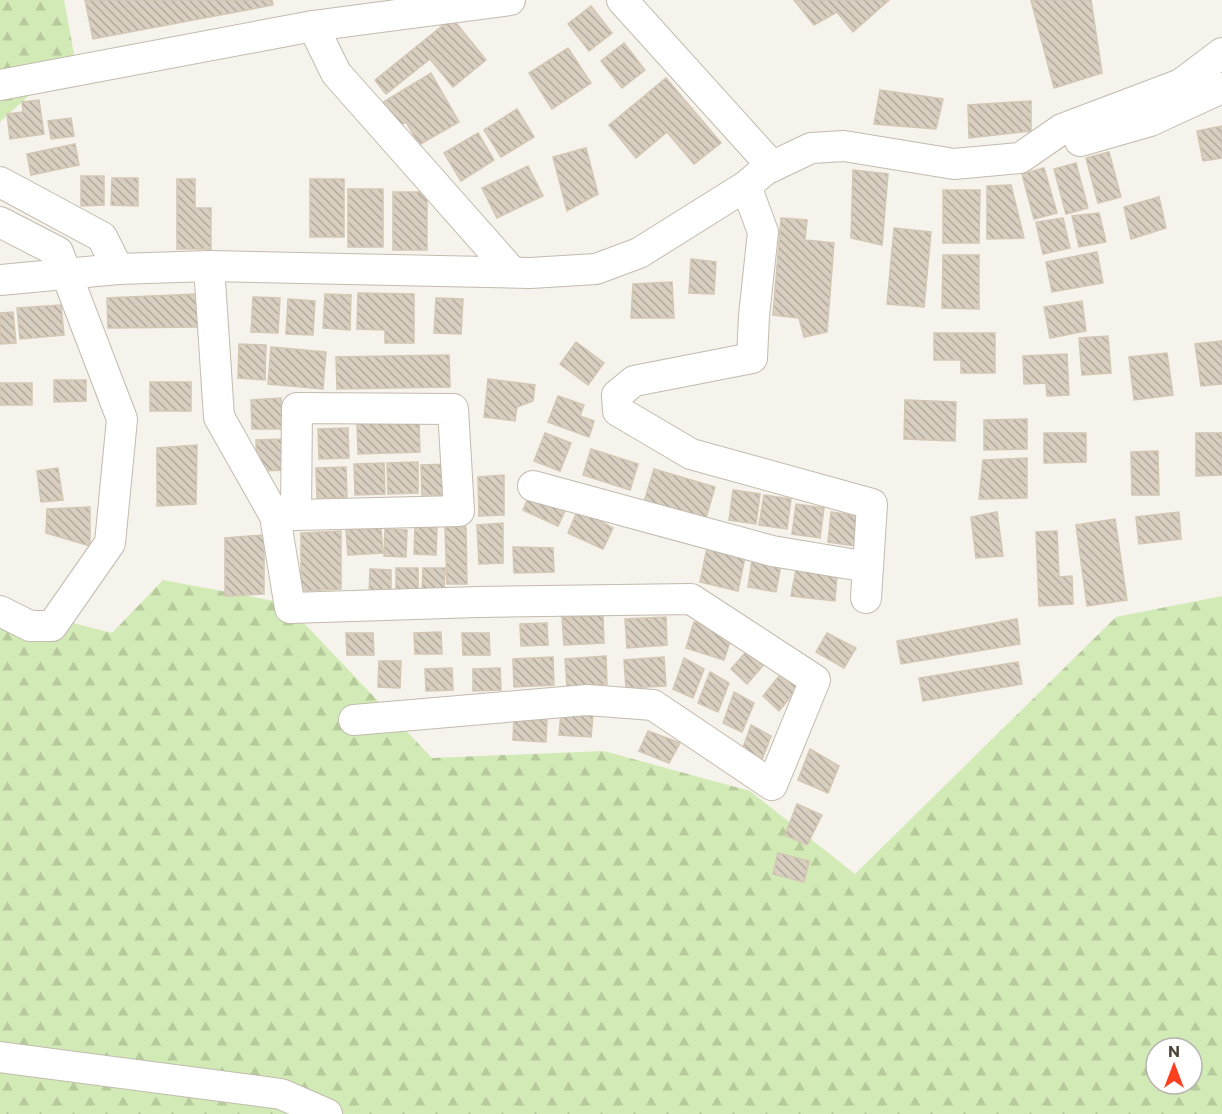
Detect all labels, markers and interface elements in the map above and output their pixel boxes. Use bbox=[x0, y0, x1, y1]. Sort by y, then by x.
north arrow bbox=[1144, 1036, 1204, 1096]
text: N bbox=[1168, 1041, 1180, 1060]

